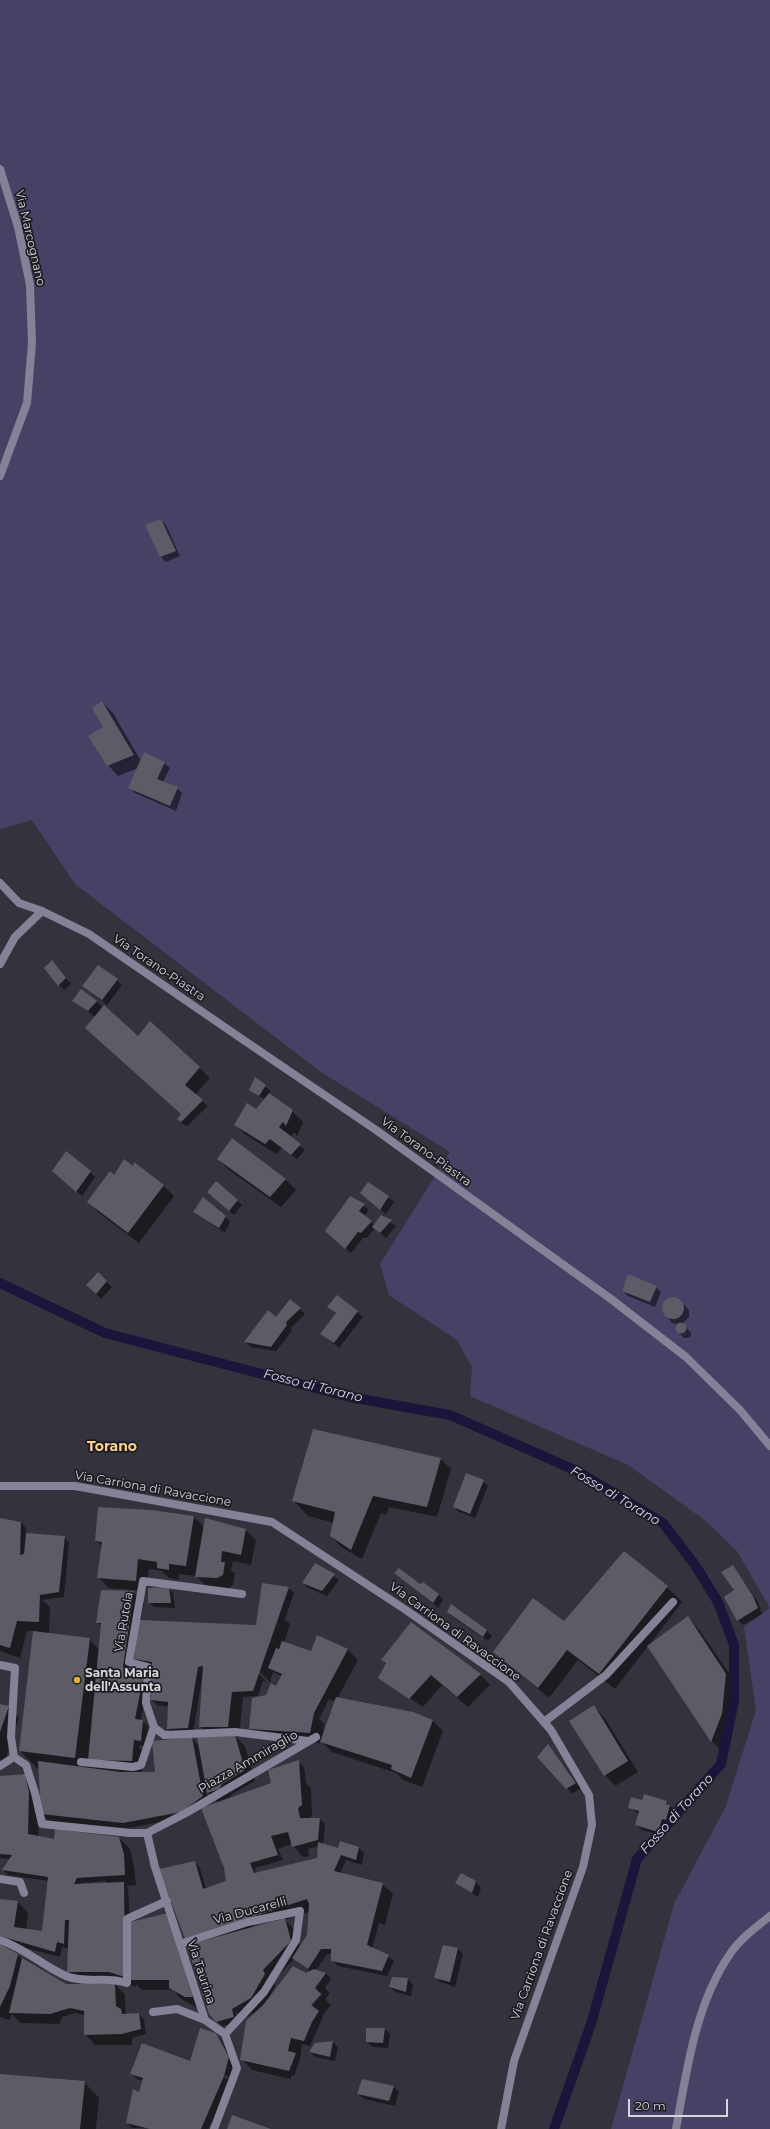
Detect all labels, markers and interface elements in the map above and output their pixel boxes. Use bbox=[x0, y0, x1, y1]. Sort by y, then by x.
street label: Via Marcognano bbox=[12, 189, 48, 287]
street label: Via Torano-Piastra bbox=[110, 932, 208, 1004]
street label: Via Torano-Piastra bbox=[378, 1114, 474, 1190]
water label: Fosso di Torano bbox=[262, 1366, 364, 1406]
district label: Torano bbox=[87, 1439, 137, 1455]
water label: Fosso di Torano bbox=[567, 1463, 663, 1529]
street label: Via Carriona di Ravaccione bbox=[74, 1468, 232, 1510]
street label: Via Carriona di Ravaccione bbox=[387, 1580, 523, 1684]
street label: Via Rutola bbox=[112, 1591, 136, 1653]
place label: Santa Maria dell'Assunta bbox=[85, 1666, 161, 1694]
marker: Santa Maria dell'Assunta bbox=[72, 1675, 82, 1685]
street label: Piazza Ammiraglio bbox=[196, 1728, 300, 1796]
water label: Fosso di Torano bbox=[637, 1771, 717, 1857]
street label: Via Carriona di Ravaccione bbox=[508, 1868, 576, 2022]
street label: Via Ducarelli bbox=[212, 1894, 288, 1928]
street label: Via Taurina bbox=[184, 1938, 218, 2006]
scale bar bbox=[630, 2091, 730, 2117]
text: 20 m bbox=[635, 2098, 666, 2113]

